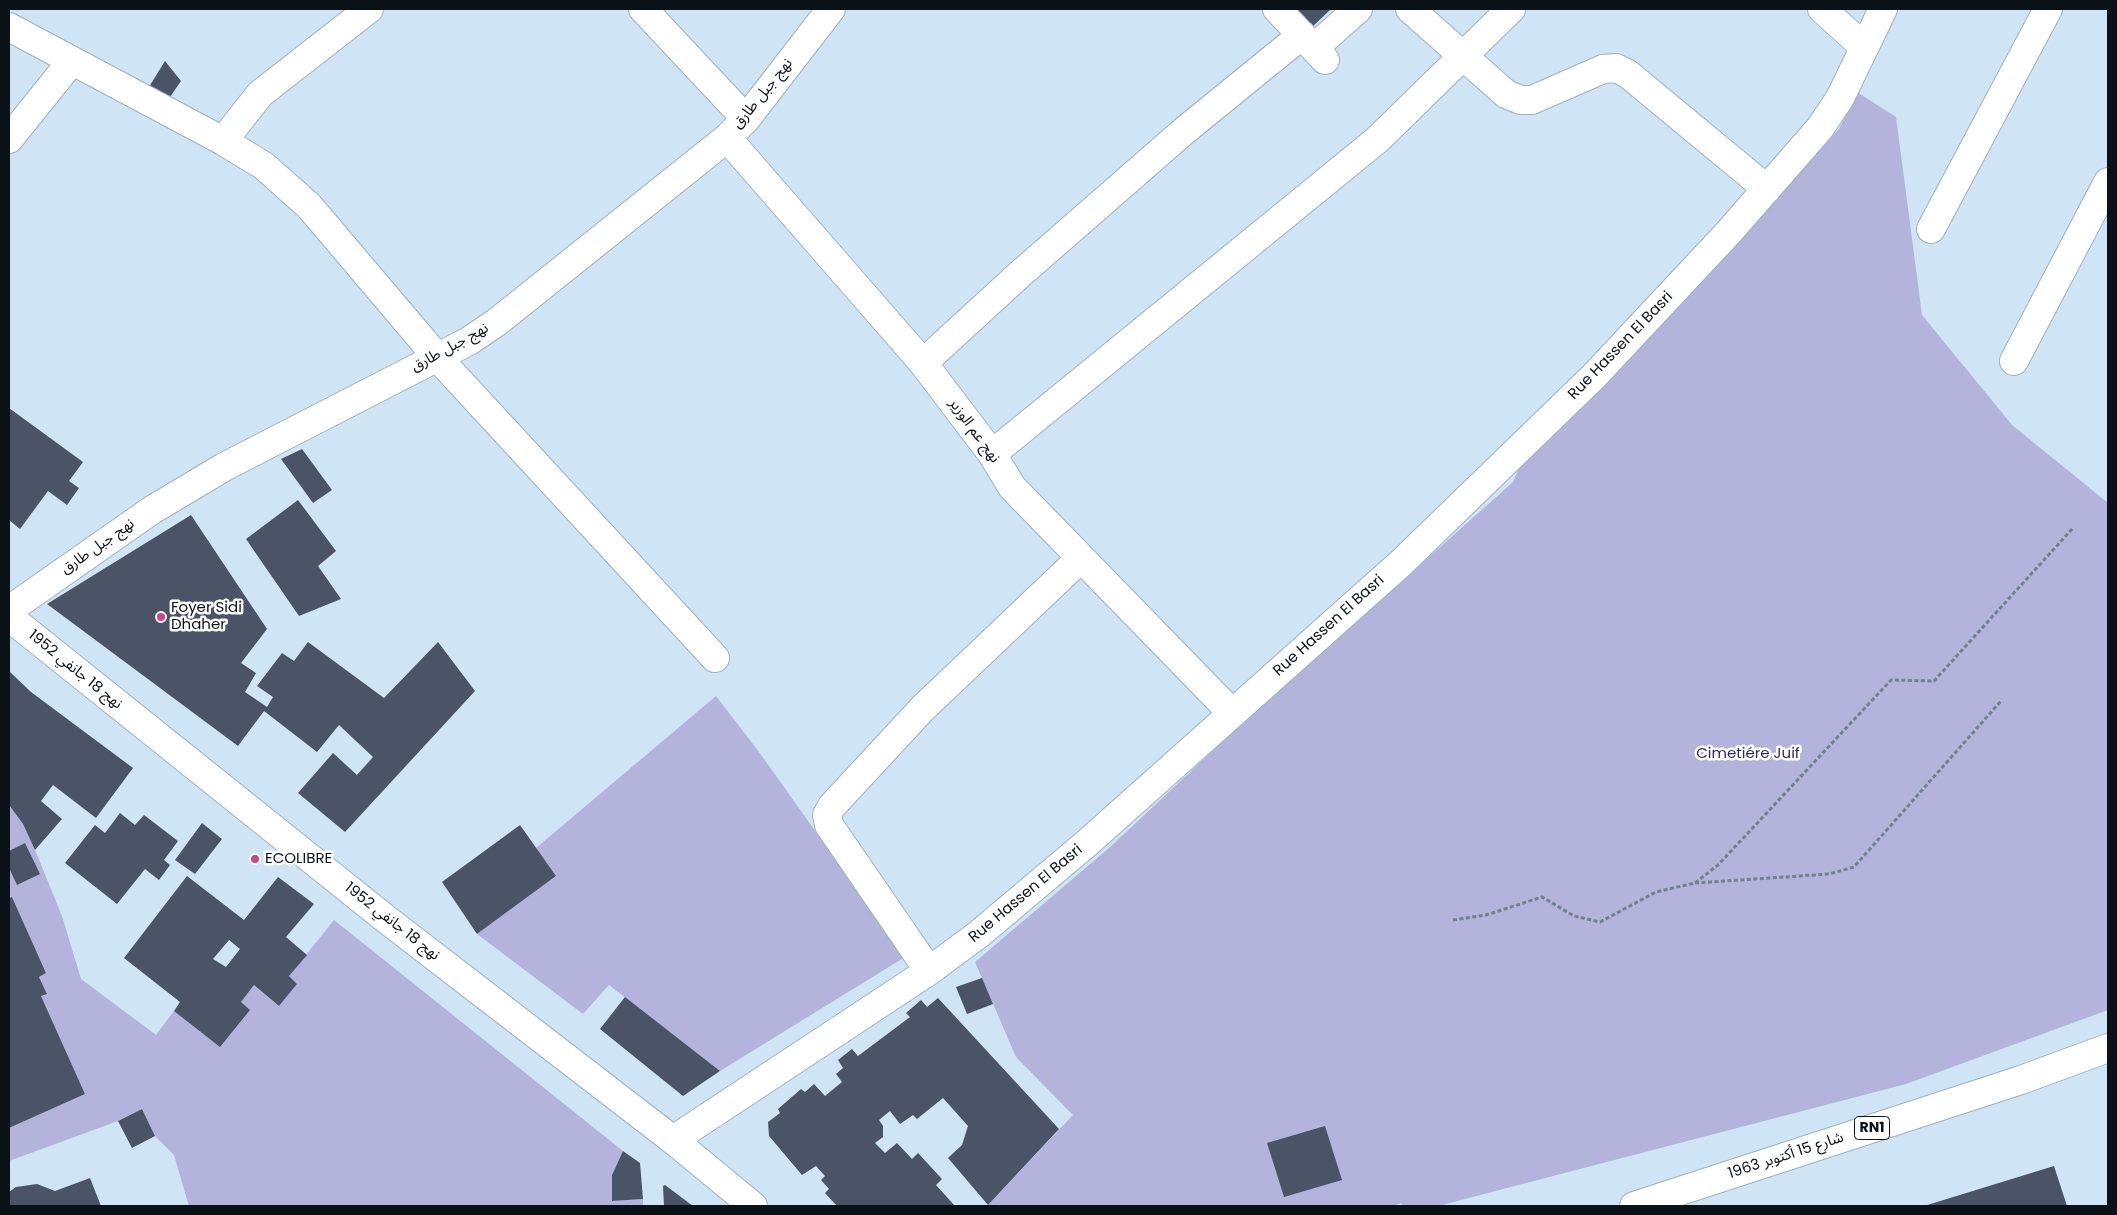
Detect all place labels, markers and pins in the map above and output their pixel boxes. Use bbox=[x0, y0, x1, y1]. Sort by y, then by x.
place label: Foyer Sidi Dhaher bbox=[171, 599, 242, 634]
marker: Foyer Sidi Dhaher bbox=[155, 611, 167, 623]
place label: ECOLIBRE bbox=[265, 850, 332, 868]
marker: ECOLIBRE bbox=[249, 853, 261, 865]

